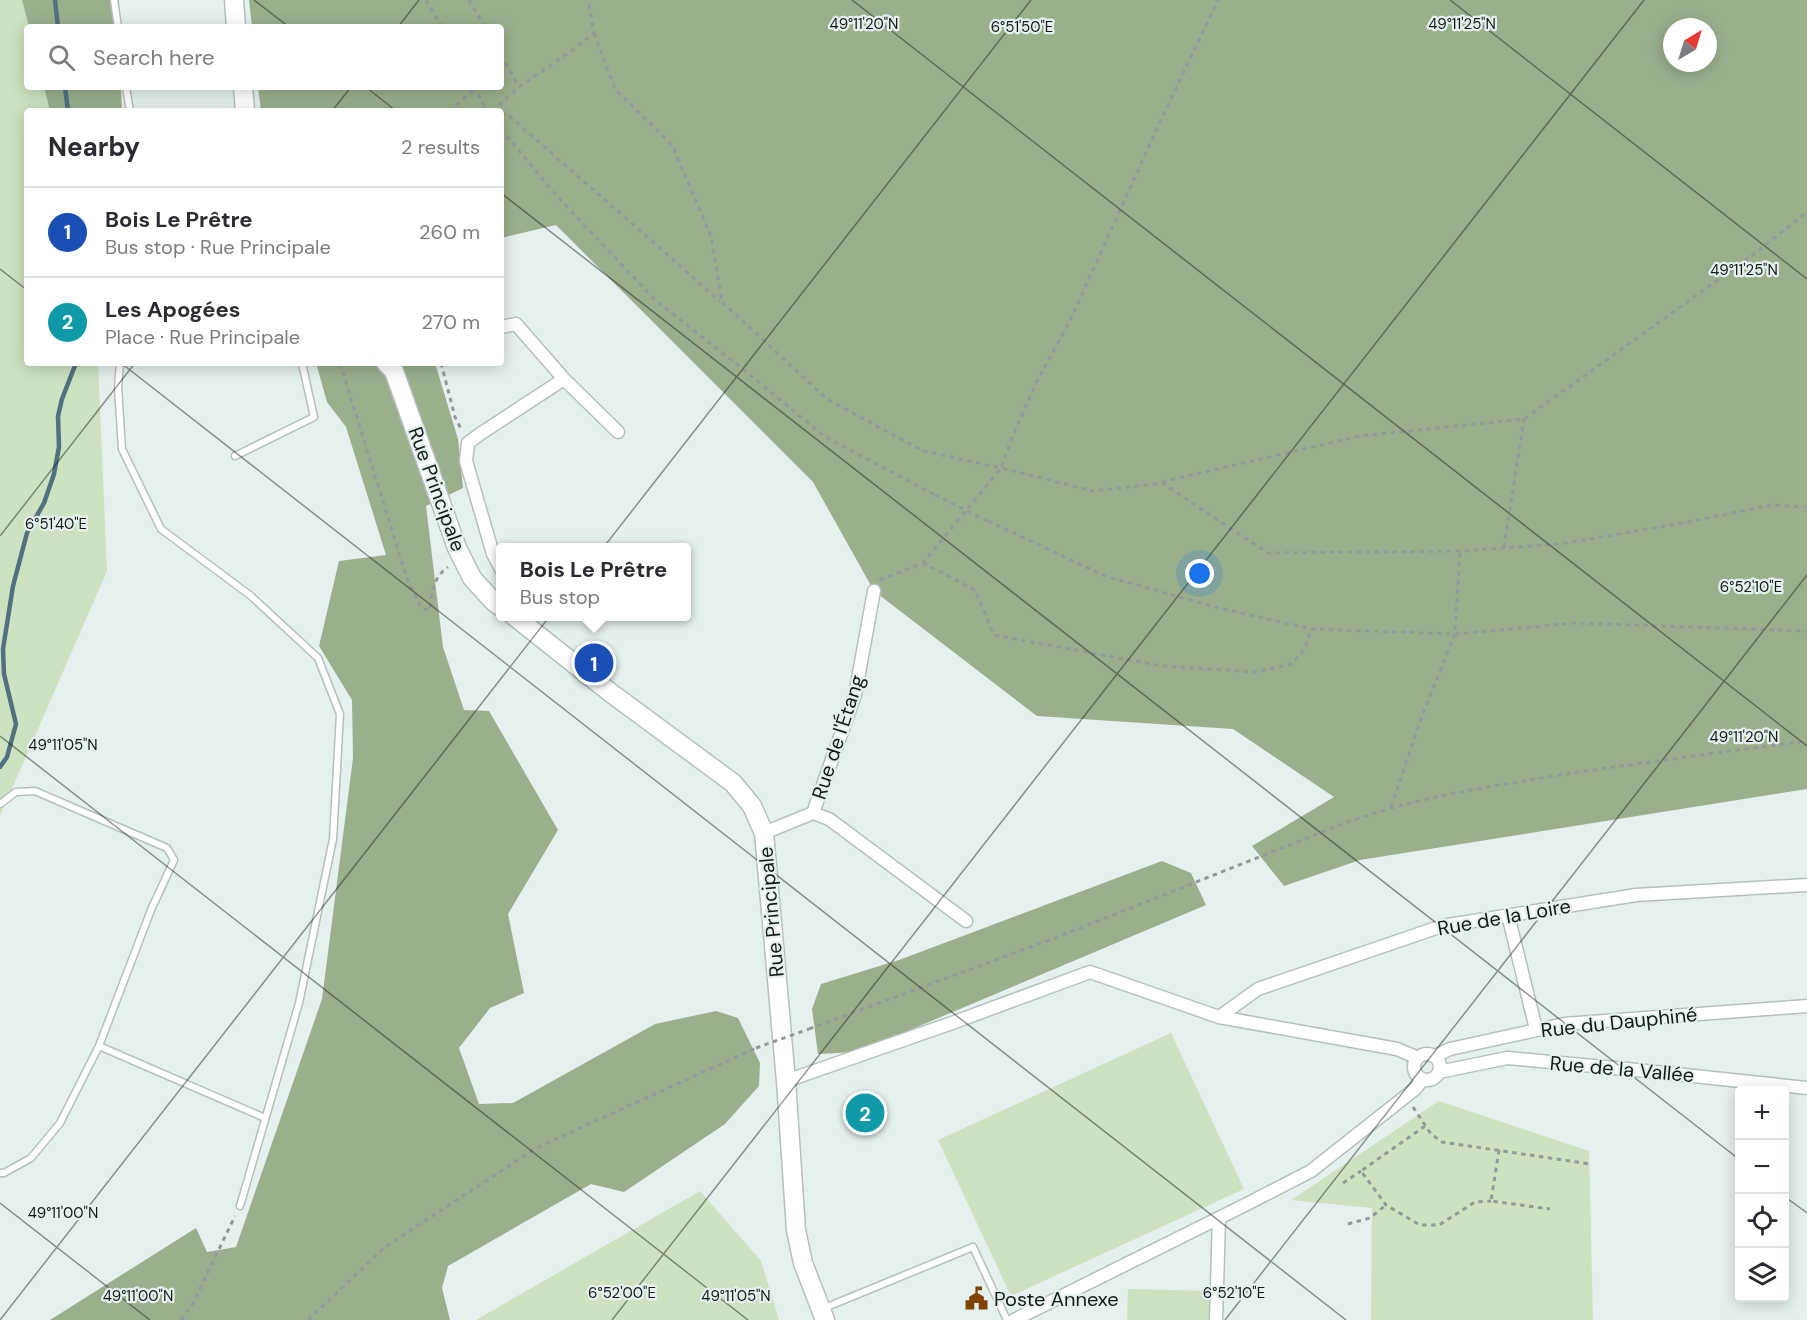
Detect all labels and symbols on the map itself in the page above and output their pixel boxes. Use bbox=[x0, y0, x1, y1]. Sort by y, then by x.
text: 49°11'20"N bbox=[830, 14, 898, 34]
text: 49°11'25"N bbox=[1428, 14, 1496, 34]
text: 6°51'50"E bbox=[991, 17, 1053, 37]
north arrow bbox=[1663, 18, 1717, 72]
text: 49°11'25"N bbox=[1710, 260, 1778, 280]
street label: Rue Principale bbox=[402, 423, 472, 555]
text: 6°51'40"E bbox=[25, 514, 87, 534]
your location bbox=[1185, 559, 1214, 588]
text: 6°52'10"E bbox=[1720, 577, 1782, 597]
pin: 1 bbox=[574, 640, 614, 686]
street label: Rue de l'Étang bbox=[806, 671, 870, 803]
text: 49°11'20"N bbox=[1710, 727, 1778, 747]
text: 49°11'05"N bbox=[28, 735, 98, 755]
street label: Rue Principale bbox=[752, 846, 790, 978]
street label: Rue de la Loire bbox=[1435, 892, 1573, 942]
street label: Rue du Dauphiné bbox=[1540, 1001, 1698, 1043]
street label: Rue de la Vallée bbox=[1549, 1050, 1695, 1088]
pin: 2 bbox=[846, 1090, 884, 1136]
text: 49°11'00"N bbox=[28, 1203, 98, 1223]
text: 6°52'00"E bbox=[588, 1283, 656, 1303]
text: 6°52'10"E bbox=[1203, 1283, 1265, 1303]
text: 49°11'00"N bbox=[103, 1286, 173, 1306]
text: 49°11'05"N bbox=[701, 1286, 771, 1306]
public building icon: Poste Annexe bbox=[963, 1286, 989, 1312]
place label: Poste Annexe bbox=[994, 1286, 1119, 1312]

